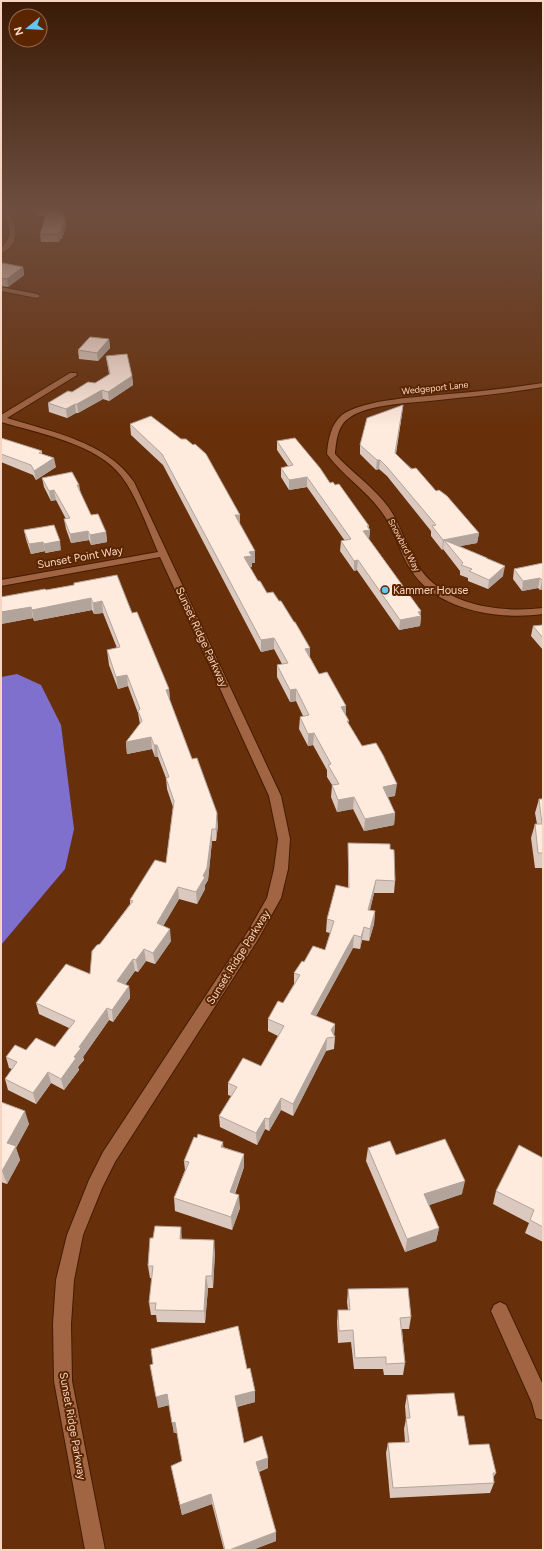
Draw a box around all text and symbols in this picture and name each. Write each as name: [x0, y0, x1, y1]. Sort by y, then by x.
north arrow: [8, 8, 48, 48]
text: N: [11, 25, 26, 37]
street label: Wedgeport Lane: [401, 379, 469, 396]
street label: Snowbird Way: [386, 517, 423, 573]
street label: Sunset Point Way: [36, 544, 124, 571]
place label: Kammer House: [393, 584, 468, 597]
street label: Sunset Ridge Parkway: [173, 585, 231, 689]
marker: Kammer House: [380, 585, 390, 595]
street label: Sunset Ridge Parkway: [204, 907, 273, 1007]
street label: Sunset Ridge Parkway: [57, 1371, 88, 1481]

